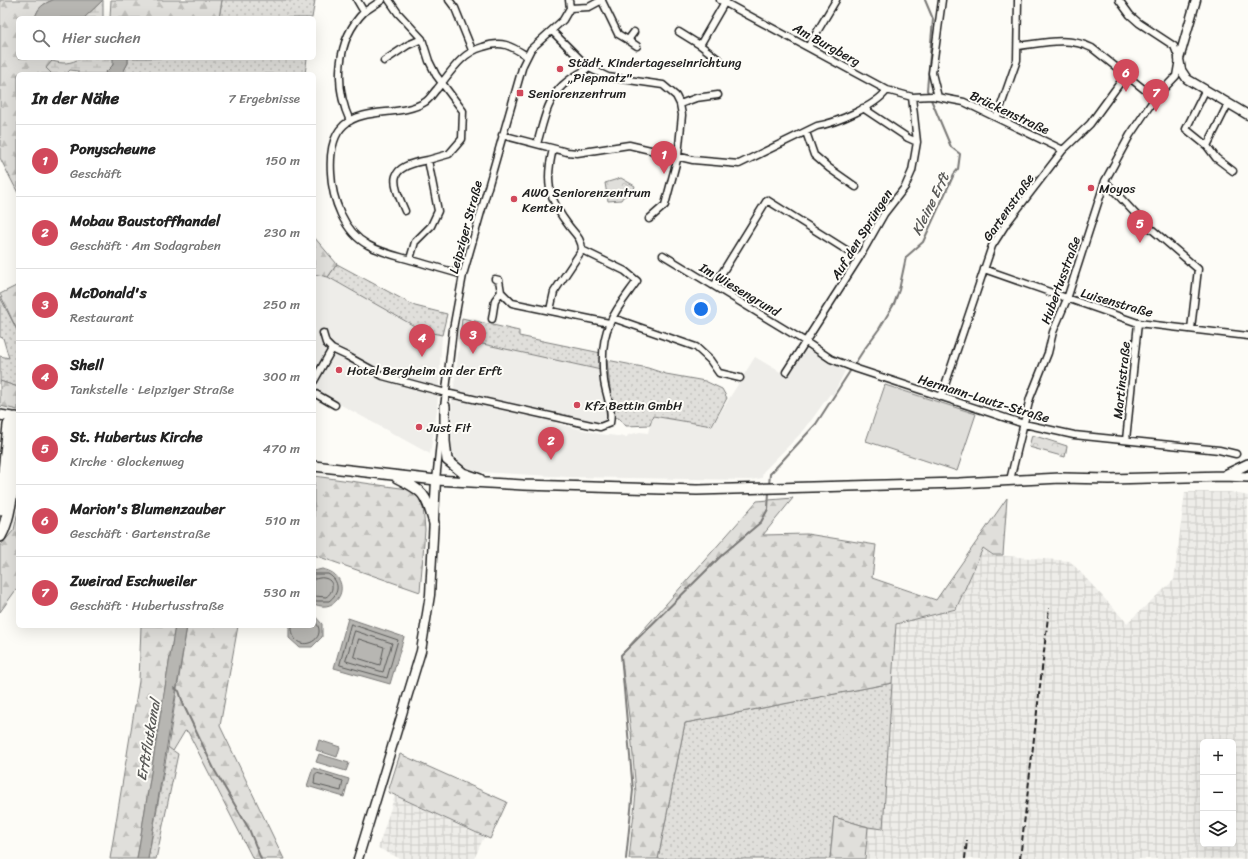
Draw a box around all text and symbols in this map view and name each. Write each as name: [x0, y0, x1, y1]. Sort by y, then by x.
search box: [16, 16, 316, 60]
street label: Am Burgberg: [788, 16, 865, 73]
text: Hier suchen: [62, 25, 141, 51]
icon: search: [30, 27, 52, 49]
place label: Städt. Kindertageseinrichtung „Piepmatz": [567, 51, 742, 89]
pin: 6: [1113, 59, 1139, 92]
marker: Städt. Kindertageseinrichtung „Piepmatz": [555, 64, 565, 74]
pin: 7: [1143, 79, 1169, 112]
place label: Seniorenzentrum: [528, 82, 626, 105]
text: In der Nähe: [32, 83, 119, 113]
street label: Brückenstraße: [966, 84, 1054, 141]
text: 7 Ergebnisse: [228, 87, 300, 110]
marker: Seniorenzentrum: [515, 88, 525, 98]
text: Ponyscheune: [70, 136, 156, 162]
pin: 1: [651, 141, 677, 174]
text: 1: [42, 149, 48, 172]
text: 150 m: [265, 149, 300, 172]
text: Geschäft: [70, 162, 122, 185]
water label: Kleine Erft: [905, 167, 957, 240]
street label: Gartenstraße: [976, 168, 1041, 246]
place label: Moyos: [1099, 177, 1136, 200]
street label: Leipziger Straße: [442, 178, 489, 276]
place label: AWO Seniorenzentrum Kenten: [521, 181, 651, 219]
marker: Moyos: [1086, 183, 1096, 193]
street label: Auf den Sprüngen: [824, 184, 899, 285]
marker: AWO Seniorenzentrum Kenten: [509, 194, 519, 204]
text: Mobau Baustoffhandel: [70, 208, 220, 234]
pin: 5: [1127, 210, 1153, 243]
text: 2: [41, 221, 49, 244]
text: 230 m: [264, 221, 300, 244]
street label: Hubertusstraße: [1034, 233, 1087, 327]
text: Geschäft · Am Sodagraben: [70, 234, 221, 257]
street label: Im Wiesengrund: [694, 256, 786, 323]
text: McDonald's: [70, 280, 147, 306]
street label: Luisenstraße: [1078, 281, 1156, 324]
text: 3: [41, 293, 49, 316]
text: 250 m: [263, 293, 300, 316]
your location: [691, 299, 711, 319]
text: Restaurant: [70, 306, 134, 329]
pin: 3: [460, 321, 486, 354]
pin: 4: [409, 324, 435, 357]
street label: Martinstraße: [1106, 340, 1137, 420]
text: Shell: [70, 352, 104, 378]
place label: Hotel Bergheim an der Erft: [347, 359, 502, 382]
text: 4: [41, 365, 49, 388]
text: 300 m: [263, 365, 300, 388]
marker: Hotel Bergheim an der Erft: [334, 365, 344, 375]
street label: Hermann-Lautz-Straße: [915, 368, 1053, 430]
text: Tankstelle · Leipziger Straße: [70, 378, 234, 401]
place label: Kfz Bettin GmbH: [585, 394, 683, 417]
marker: Kfz Bettin GmbH: [572, 400, 582, 410]
place label: Just Fit: [426, 416, 472, 439]
marker: Just Fit: [414, 422, 424, 432]
text: St. Hubertus Kirche: [70, 424, 203, 450]
pin: 2: [538, 427, 564, 460]
text: 5: [41, 437, 49, 460]
text: 470 m: [263, 437, 300, 460]
text: Kirche · Glockenweg: [70, 450, 184, 473]
text: Marion's Blumenzauber: [70, 496, 225, 522]
text: 6: [41, 509, 49, 532]
text: 510 m: [265, 509, 300, 532]
text: Geschäft · Gartenstraße: [70, 522, 210, 545]
text: Zweirad Eschweiler: [70, 568, 196, 594]
text: 7: [41, 581, 49, 604]
text: 530 m: [263, 581, 300, 604]
text: Geschäft · Hubertusstraße: [70, 594, 224, 617]
water label: Erftflutkanal: [129, 695, 168, 783]
map controls: [1200, 739, 1236, 847]
button: +: [1200, 739, 1236, 775]
button: −: [1200, 775, 1236, 811]
button: layers: [1200, 811, 1236, 847]

